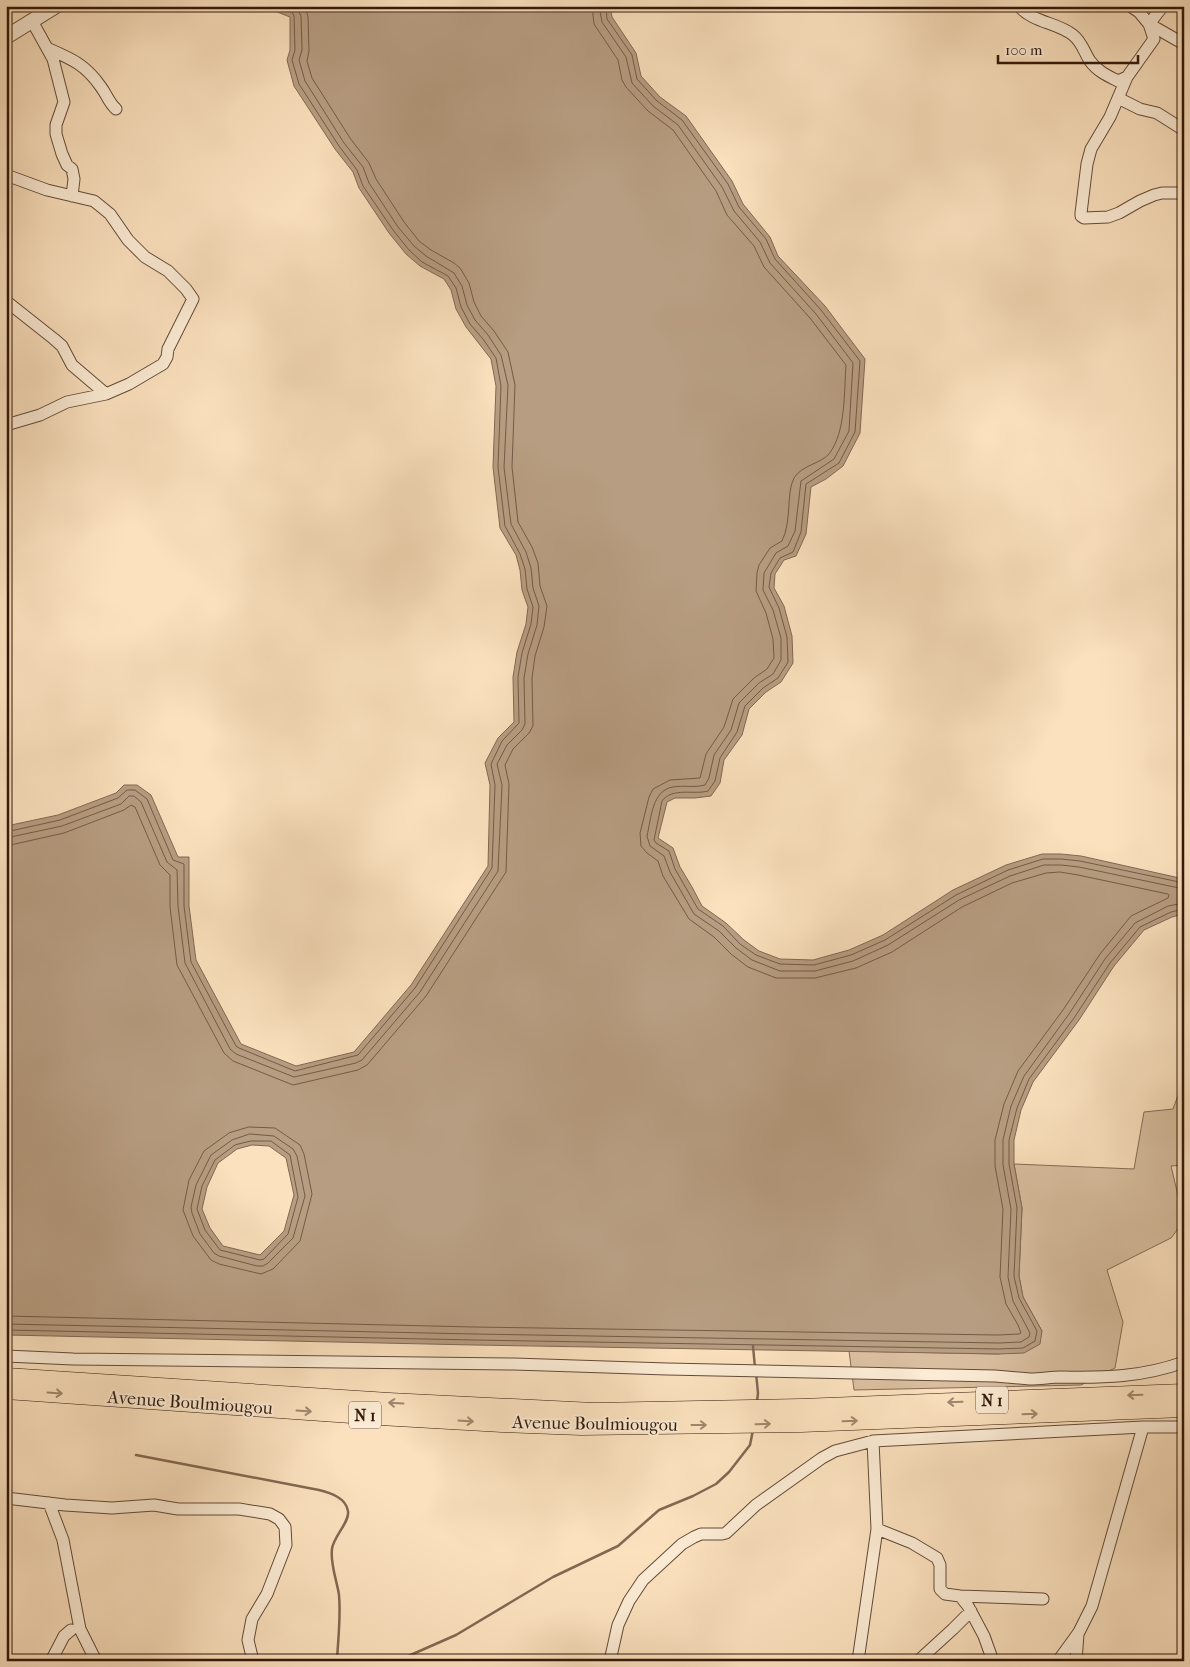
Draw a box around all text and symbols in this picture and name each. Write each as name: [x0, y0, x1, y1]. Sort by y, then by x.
scale bar: [998, 32, 1138, 64]
text: 100 m: [1005, 41, 1043, 59]
road number: N 1: [976, 1386, 1008, 1414]
street label: Avenue Boulmiougou: [106, 1387, 273, 1419]
one-way arrow: [47, 1389, 63, 1398]
one-way arrow: [1127, 1390, 1144, 1400]
one-way arrow: [947, 1397, 963, 1406]
one-way arrow: [388, 1398, 404, 1407]
road number: N 1: [349, 1402, 381, 1428]
one-way arrow: [296, 1406, 312, 1415]
one-way arrow: [1021, 1409, 1037, 1419]
street label: Avenue Boulmiougou: [511, 1412, 678, 1436]
one-way arrow: [458, 1416, 474, 1426]
one-way arrow: [842, 1416, 858, 1426]
one-way arrow: [754, 1419, 771, 1429]
one-way arrow: [690, 1420, 707, 1430]

